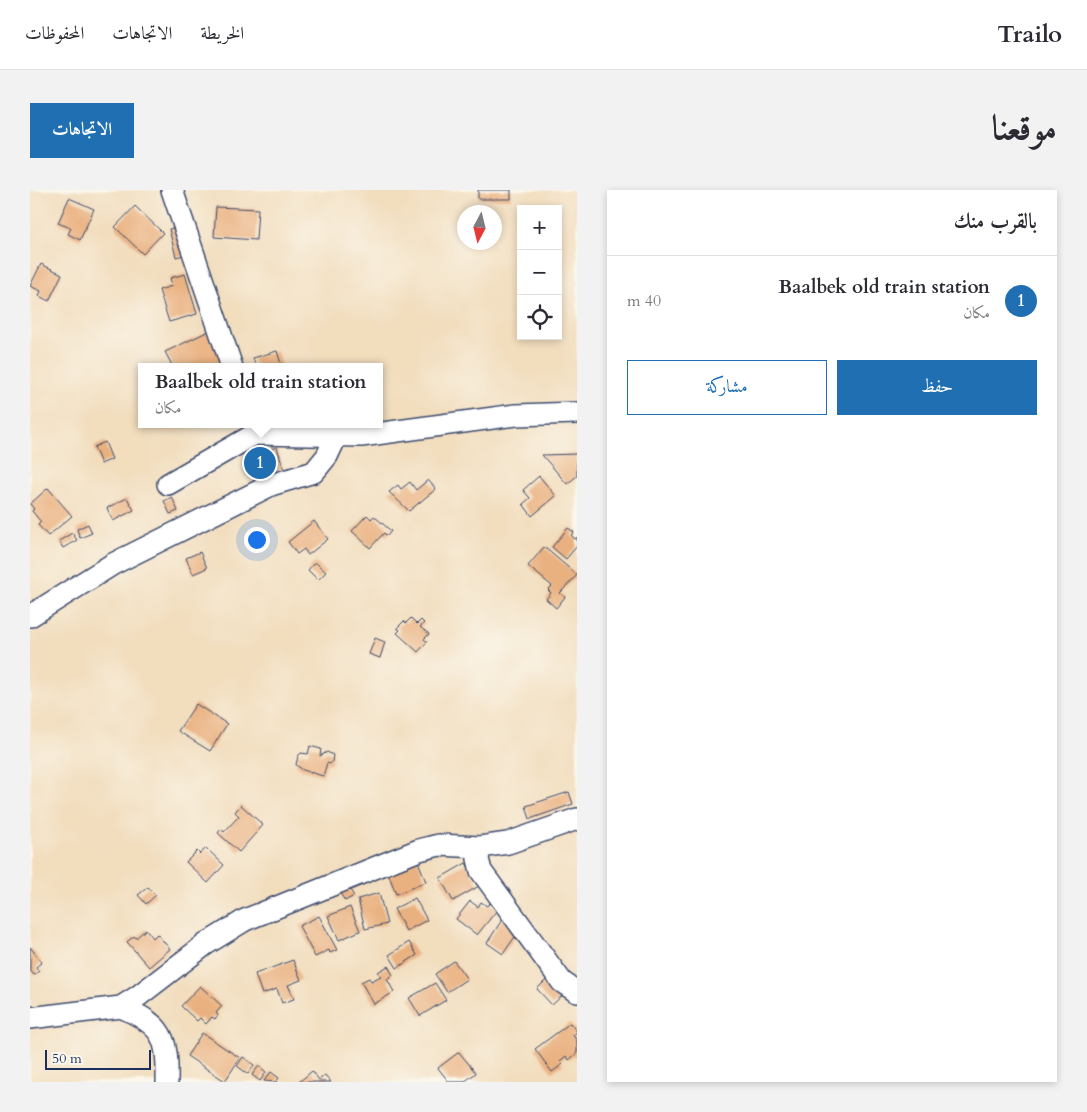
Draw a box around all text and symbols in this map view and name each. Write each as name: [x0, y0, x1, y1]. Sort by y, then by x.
text: Trailo: [997, 18, 1062, 51]
text: المحفوظات: [25, 21, 84, 46]
text: الاتجاهات: [112, 21, 172, 46]
text: الخريطة: [200, 21, 244, 46]
button: الاتجاهات: [30, 103, 134, 158]
text: موقعنا: [992, 104, 1057, 152]
north arrow: [457, 205, 502, 250]
map controls: [517, 205, 562, 340]
button: +: [517, 205, 562, 250]
text: بالقرب منك: [954, 207, 1037, 236]
button: −: [517, 250, 562, 295]
text: Baalbek old train station: [778, 274, 990, 300]
text: 40 m: [627, 290, 661, 312]
text: 1: [1017, 290, 1025, 312]
button: locate: [517, 295, 562, 340]
text: مكان: [963, 302, 990, 324]
button: مشاركة: [627, 360, 827, 415]
button: حفظ: [837, 360, 1037, 415]
popup: [138, 363, 383, 428]
text: Baalbek old train station: [155, 369, 366, 395]
text: مكان: [155, 397, 181, 419]
pin: 1: [244, 444, 276, 482]
your location: [244, 527, 270, 553]
scale bar: [45, 1047, 151, 1070]
text: 50 m: [52, 1049, 82, 1068]

